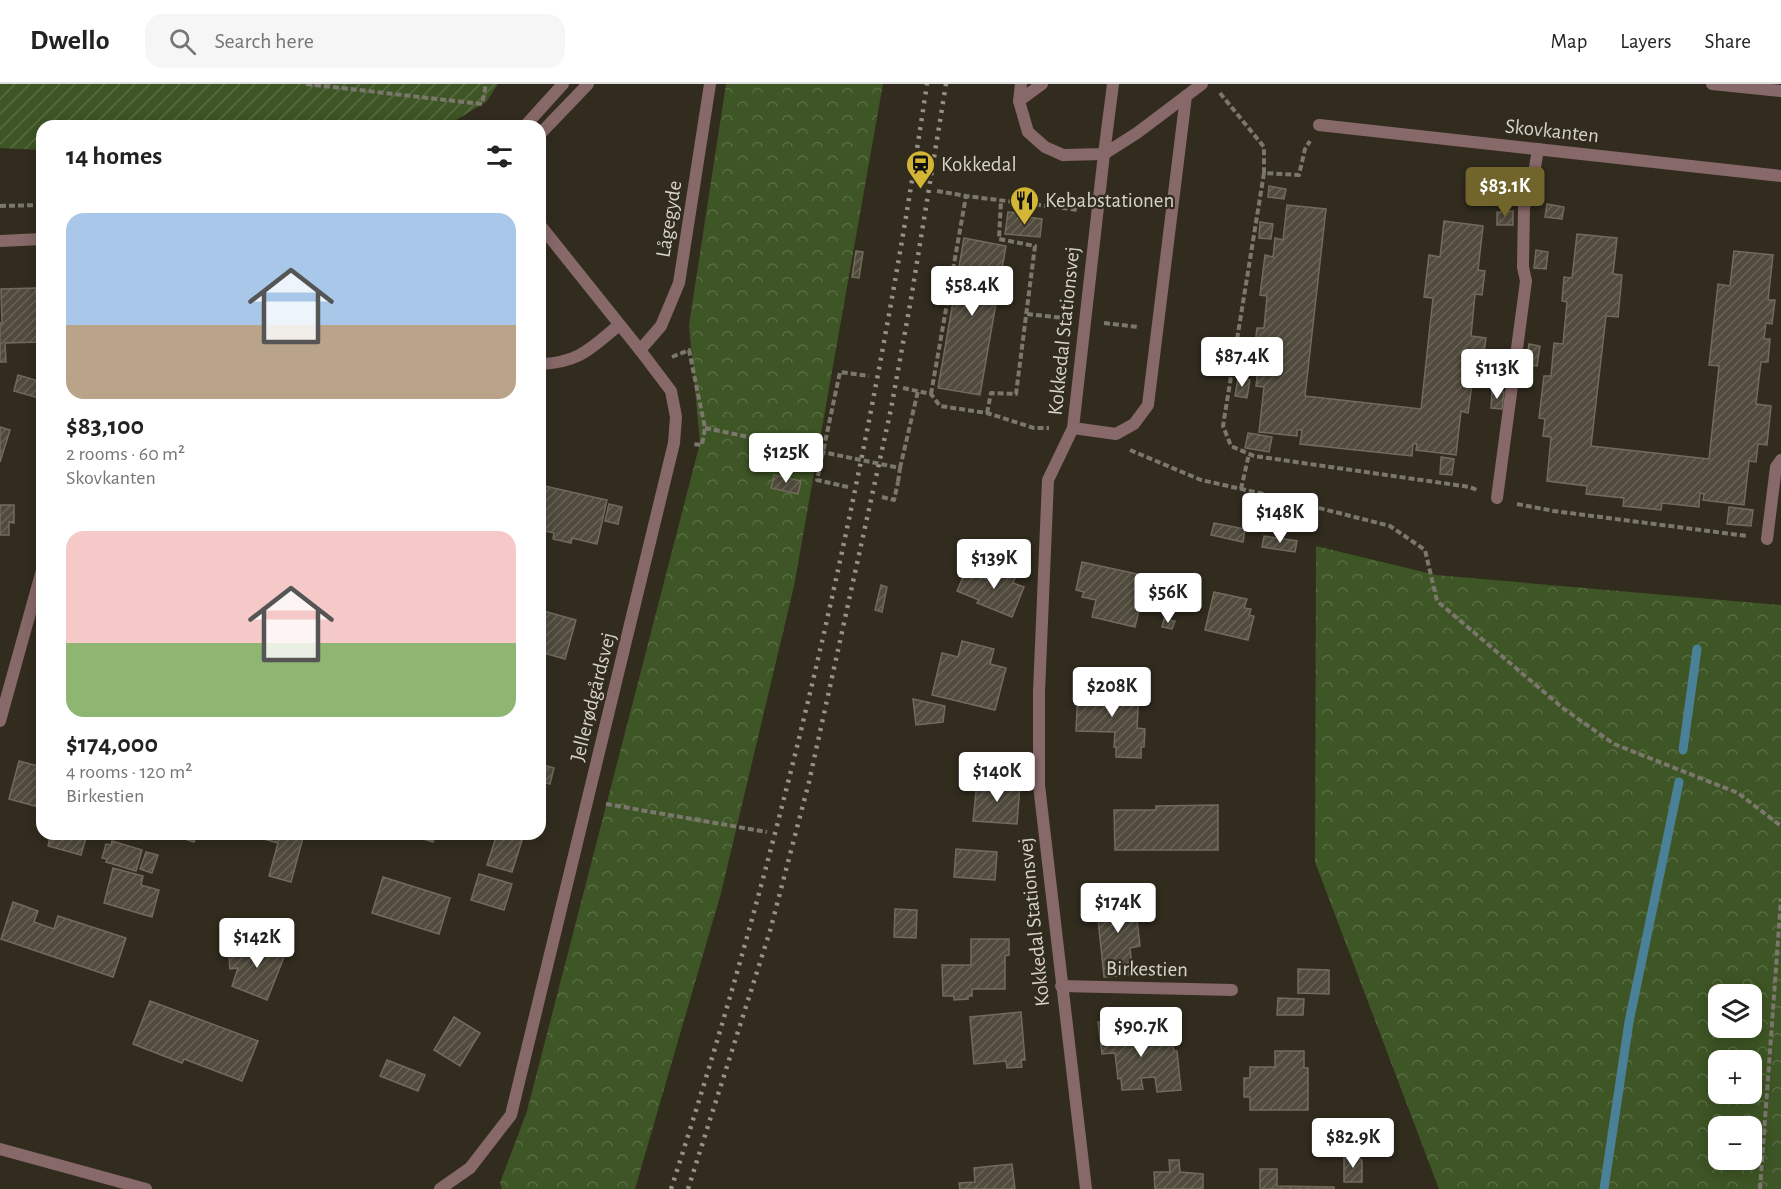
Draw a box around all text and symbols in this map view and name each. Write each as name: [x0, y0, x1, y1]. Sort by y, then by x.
search box: [145, 14, 565, 68]
icon: search: [166, 25, 199, 58]
text: Dwello: [30, 27, 109, 55]
text: Search here: [214, 30, 314, 52]
text: Map: [1551, 31, 1587, 52]
text: Layers: [1620, 31, 1671, 52]
text: Share: [1704, 31, 1751, 52]
street label: Skovkanten: [1504, 116, 1600, 146]
icon: filters: [483, 140, 516, 173]
text: 14 homes: [66, 143, 162, 169]
station icon: Kokkedal: [904, 148, 936, 190]
place label: Kokkedal: [941, 154, 1017, 175]
pin: $83.1K: [1456, 167, 1554, 218]
text: $83.1K: [1480, 176, 1530, 196]
street label: Lågegyde: [653, 179, 685, 259]
restaurant icon: Kebabstationen: [1008, 184, 1040, 226]
place label: Kebabstationen: [1045, 190, 1174, 211]
street label: Kokkedal Stationsvej: [1045, 246, 1083, 416]
icon: home: [237, 252, 345, 360]
pin: $58.4K: [923, 266, 1021, 317]
text: $58.4K: [945, 275, 999, 295]
pin: $87.4K: [1193, 337, 1291, 388]
text: $87.4K: [1215, 346, 1269, 366]
pin: $113K: [1455, 349, 1539, 400]
text: $113K: [1475, 358, 1519, 378]
text: $83,100: [66, 413, 144, 439]
pin: $125K: [744, 433, 828, 484]
text: $125K: [763, 442, 809, 462]
text: 2 rooms · 60 m²: [66, 444, 185, 464]
text: Skovkanten: [66, 468, 156, 488]
pin: $148K: [1238, 493, 1322, 544]
text: $148K: [1256, 502, 1304, 522]
pin: $139K: [952, 539, 1036, 590]
text: $139K: [971, 548, 1017, 568]
icon: home: [237, 570, 345, 678]
pin: $56K: [1132, 573, 1204, 624]
text: $56K: [1149, 582, 1187, 602]
street label: Jellerødgårdsvej: [567, 630, 619, 764]
pin: $208K: [1070, 667, 1154, 718]
text: $208K: [1087, 676, 1137, 696]
text: $174,000: [66, 731, 158, 757]
pin: $140K: [955, 752, 1039, 803]
text: $140K: [973, 761, 1021, 781]
text: 4 rooms · 120 m²: [66, 762, 192, 782]
text: Birkestien: [66, 786, 144, 806]
street label: Kokkedal Stationsvej: [1015, 837, 1053, 1007]
pin: $174K: [1076, 883, 1160, 934]
text: $174K: [1095, 892, 1141, 912]
pin: $142K: [215, 918, 299, 969]
text: $142K: [233, 927, 281, 947]
street label: Birkestien: [1106, 958, 1188, 980]
map controls: [1708, 984, 1762, 1170]
button: layers: [1708, 984, 1762, 1038]
pin: $90.7K: [1092, 1007, 1190, 1058]
text: $90.7K: [1114, 1016, 1168, 1036]
button: +: [1708, 1050, 1762, 1104]
button: −: [1708, 1116, 1762, 1170]
pin: $82.9K: [1304, 1118, 1402, 1169]
text: $82.9K: [1326, 1127, 1380, 1147]

